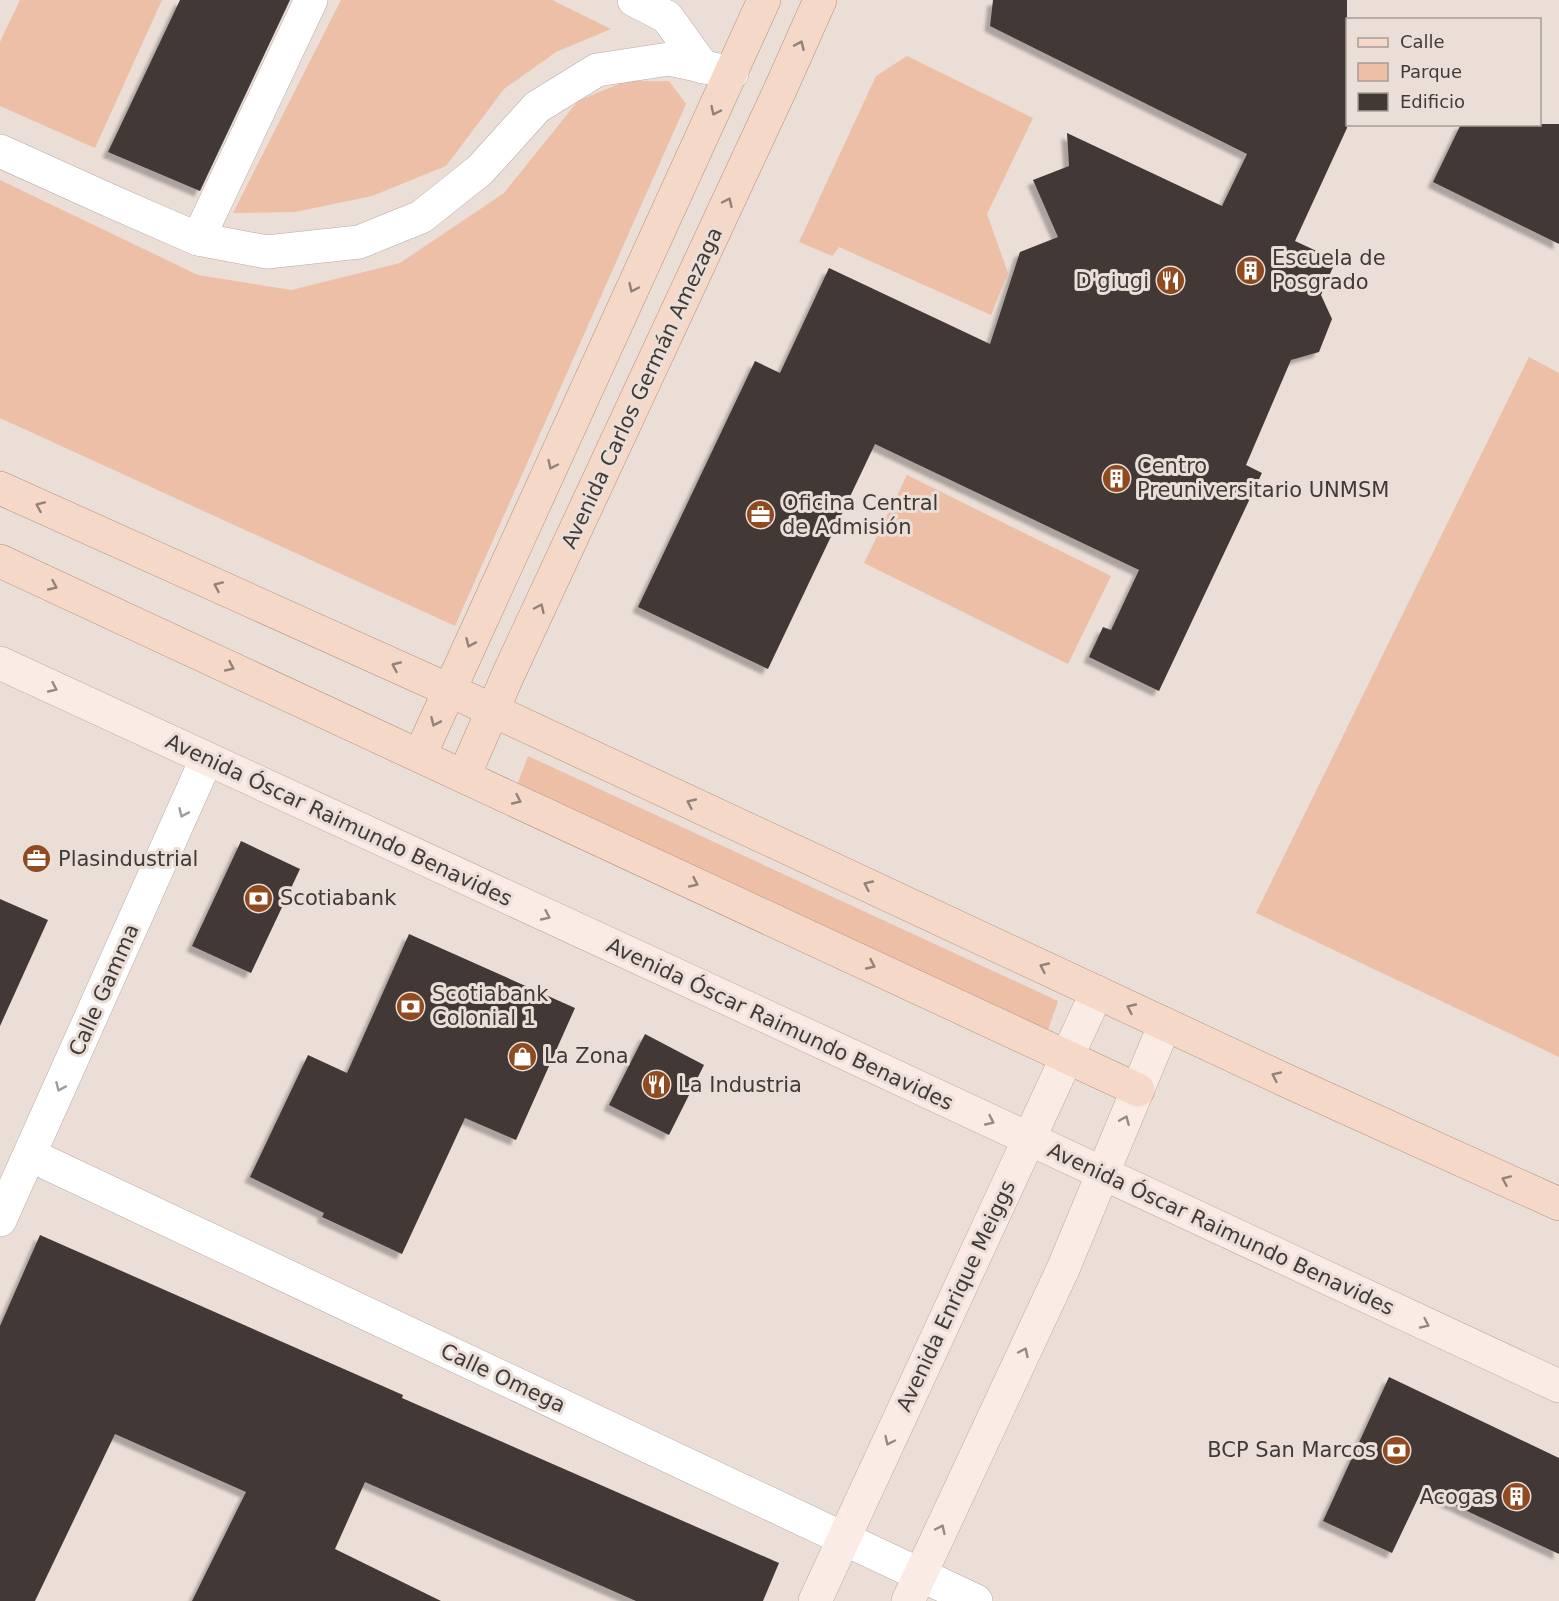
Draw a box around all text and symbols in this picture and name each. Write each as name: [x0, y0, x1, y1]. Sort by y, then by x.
legend: [1346, 18, 1541, 126]
text: Calle: [1400, 31, 1445, 52]
one-way arrow: [793, 40, 805, 51]
text: Parque: [1400, 61, 1462, 82]
text: Edificio: [1400, 91, 1465, 112]
one-way arrow: [710, 104, 722, 115]
one-way arrow: [721, 197, 733, 208]
street label: Avenida Carlos Germán Amezaga: [557, 224, 727, 552]
place label: Escuela de Posgrado: [1272, 246, 1386, 294]
building icon: Escuela de Posgrado: [1235, 254, 1267, 286]
restaurant icon: D'giugi: [1154, 265, 1186, 297]
place label: D'giugi: [1075, 269, 1149, 293]
one-way arrow: [629, 282, 641, 293]
place label: Centro Preuniversitario UNMSM: [1137, 454, 1389, 502]
one-way arrow: [547, 459, 559, 470]
building icon: Centro Preuniversitario UNMSM: [1100, 462, 1132, 494]
place label: Oficina Central de Admisión: [782, 491, 938, 539]
office icon: Oficina Central de Admisión: [745, 499, 777, 531]
one-way arrow: [35, 501, 46, 513]
one-way arrow: [47, 578, 58, 590]
one-way arrow: [213, 581, 224, 593]
one-way arrow: [533, 603, 545, 614]
one-way arrow: [466, 636, 478, 647]
one-way arrow: [224, 660, 235, 672]
one-way arrow: [391, 661, 402, 673]
one-way arrow: [47, 681, 58, 693]
one-way arrow: [430, 716, 442, 727]
street label: Avenida Óscar Raimundo Benavides: [162, 728, 516, 911]
one-way arrow: [511, 793, 522, 805]
one-way arrow: [686, 798, 697, 810]
one-way arrow: [178, 807, 190, 818]
office icon: Plasindustrial: [21, 843, 53, 875]
place label: Plasindustrial: [58, 847, 198, 871]
one-way arrow: [688, 875, 699, 887]
one-way arrow: [863, 880, 874, 892]
bank icon: Scotiabank: [243, 882, 275, 914]
place label: Scotiabank: [280, 886, 397, 910]
one-way arrow: [539, 908, 550, 920]
street label: Calle Gamma: [64, 920, 144, 1060]
street label: Avenida Óscar Raimundo Benavides: [603, 932, 957, 1115]
one-way arrow: [865, 957, 876, 969]
one-way arrow: [1040, 963, 1051, 975]
place label: Scotiabank Colonial 1: [432, 982, 549, 1030]
bank icon: Scotiabank Colonial 1: [395, 990, 427, 1022]
one-way arrow: [1127, 1003, 1138, 1015]
shop icon: La Zona: [507, 1040, 539, 1072]
place label: La Zona: [544, 1044, 629, 1068]
restaurant icon: La Industria: [641, 1069, 673, 1101]
one-way arrow: [1272, 1071, 1283, 1083]
place label: La Industria: [678, 1073, 802, 1097]
one-way arrow: [56, 1081, 68, 1092]
one-way arrow: [983, 1114, 994, 1126]
one-way arrow: [1118, 1115, 1130, 1126]
street label: Avenida Óscar Raimundo Benavides: [1044, 1137, 1398, 1320]
one-way arrow: [1501, 1175, 1512, 1187]
street label: Avenida Enrique Meiggs: [892, 1177, 1020, 1415]
one-way arrow: [1418, 1316, 1429, 1328]
street label: Calle Omega: [437, 1339, 569, 1417]
one-way arrow: [1016, 1348, 1028, 1359]
one-way arrow: [885, 1434, 897, 1445]
bank icon: BCP San Marcos: [1381, 1434, 1413, 1466]
place label: BCP San Marcos: [1207, 1438, 1376, 1462]
building icon: Acogas: [1500, 1481, 1532, 1513]
place label: Acogas: [1419, 1485, 1495, 1509]
one-way arrow: [933, 1524, 945, 1535]

